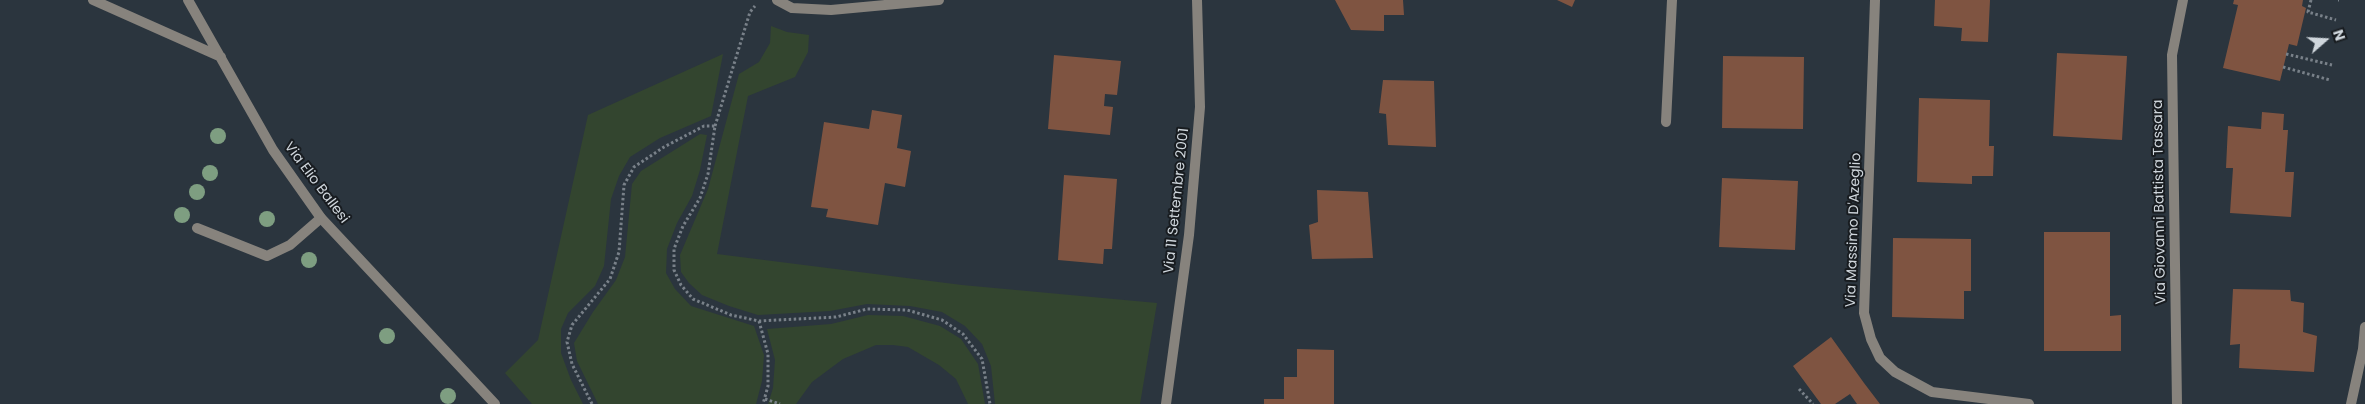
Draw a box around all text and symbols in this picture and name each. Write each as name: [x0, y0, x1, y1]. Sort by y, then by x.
north arrow: [2300, 15, 2350, 65]
text: N: [2328, 27, 2350, 43]
street label: Via Giovanni Battista Tassara: [2150, 99, 2170, 305]
street label: Via 11 Settembre 2001: [1161, 127, 1193, 275]
street label: Via Elio Ballesi: [280, 139, 352, 227]
street label: Via Massimo D'Azeglio: [1843, 152, 1865, 308]

